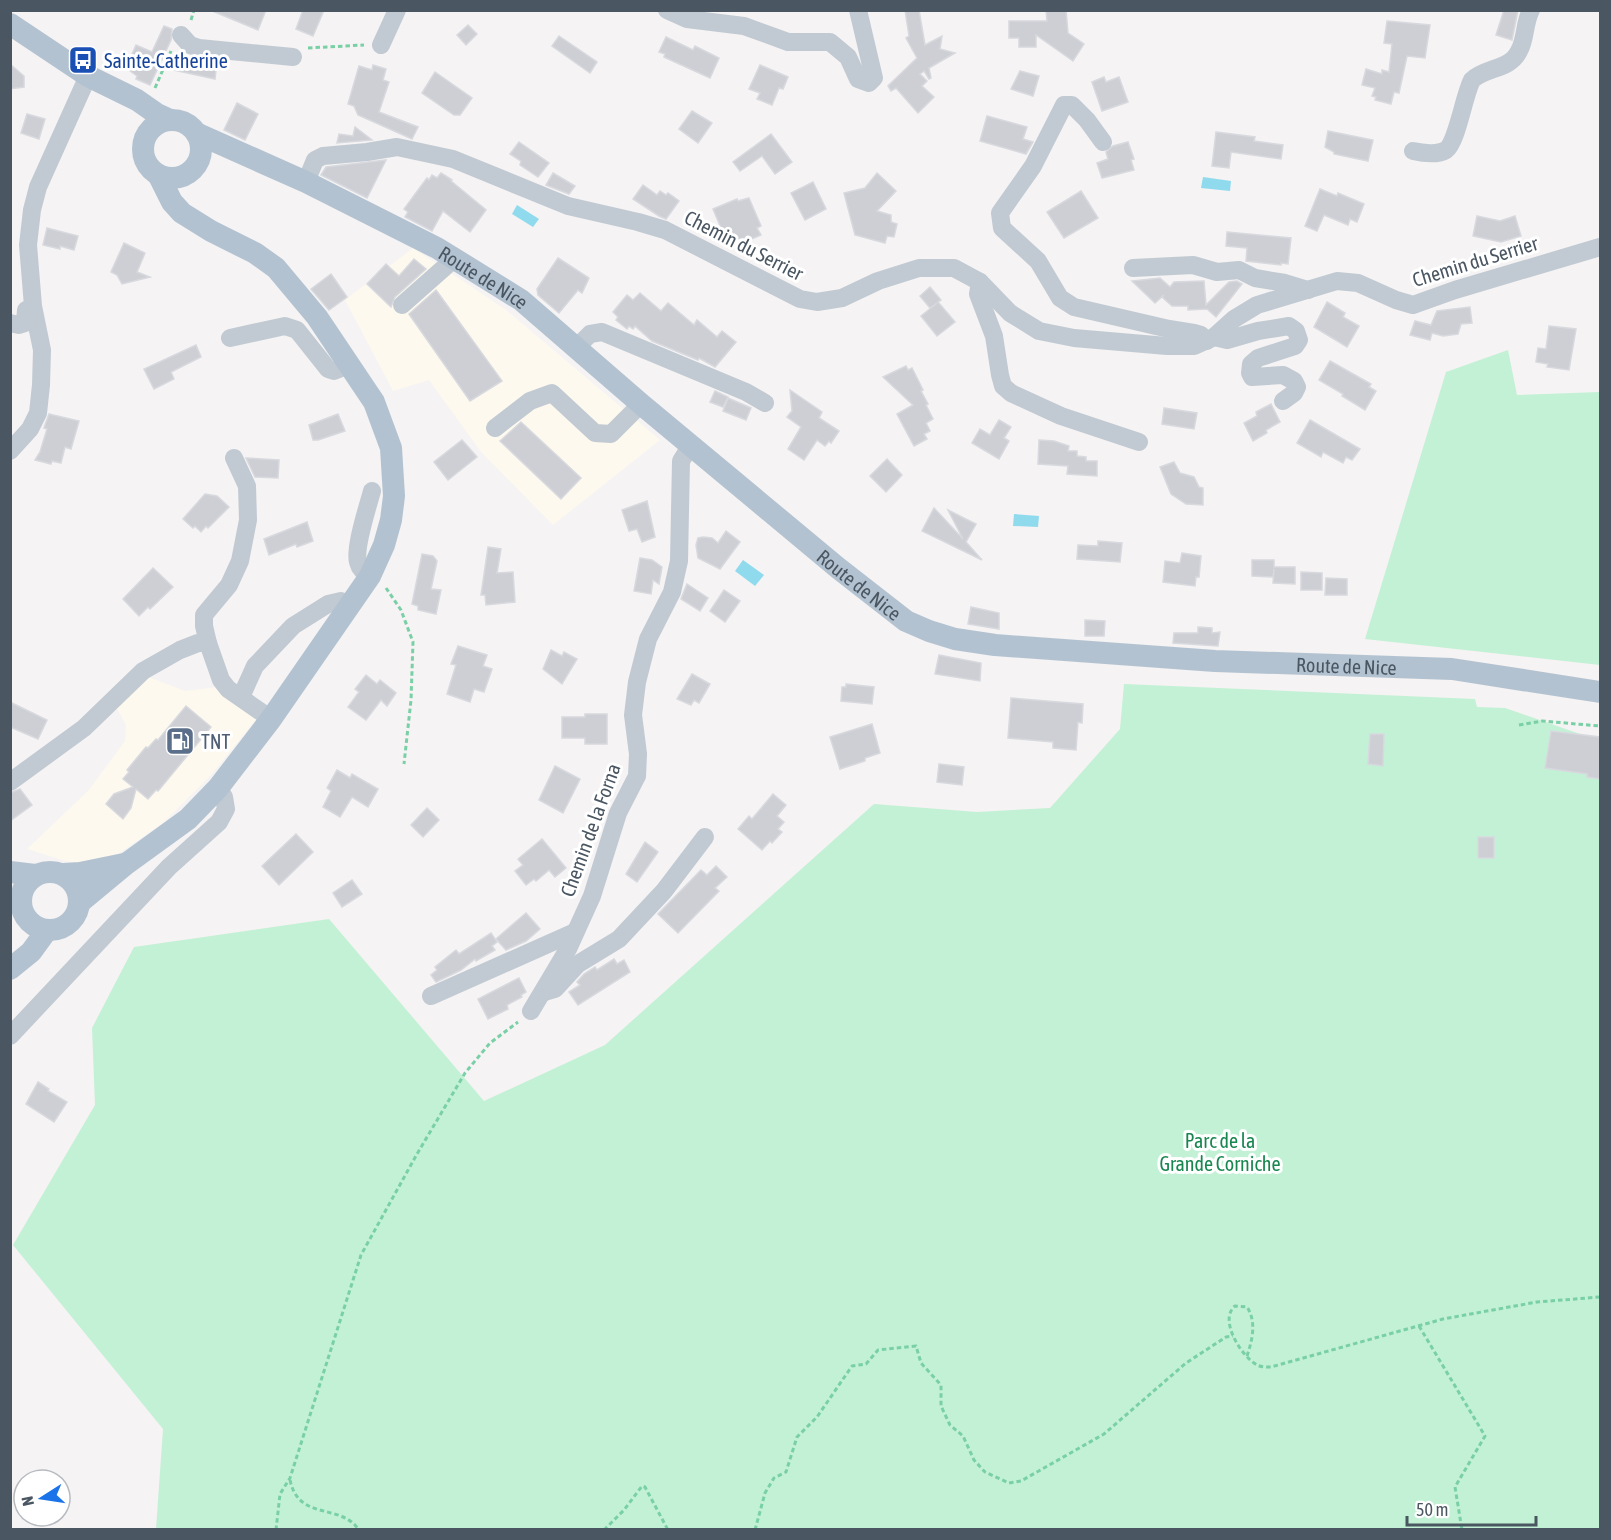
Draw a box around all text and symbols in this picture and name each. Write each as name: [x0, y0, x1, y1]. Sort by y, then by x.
bus stop icon: Sainte-Catherine: [67, 44, 99, 76]
place label: Sainte-Catherine: [104, 49, 228, 72]
street label: Chemin du Serrier: [681, 205, 808, 285]
street label: Chemin du Serrier: [1409, 231, 1542, 291]
street label: Route de Nice: [435, 241, 533, 313]
street label: Route de Nice: [813, 544, 906, 625]
street label: Route de Nice: [1296, 652, 1397, 679]
fuel station icon: TNT: [164, 725, 196, 757]
place label: TNT: [201, 730, 231, 753]
street label: Chemin de la Forna: [555, 760, 625, 900]
park label: Parc de la Grande Corniche: [1159, 1129, 1281, 1175]
north arrow: [12, 1468, 72, 1528]
scale bar: [1407, 1489, 1536, 1527]
text: N: [18, 1495, 37, 1508]
text: 50 m: [1416, 1499, 1448, 1520]

